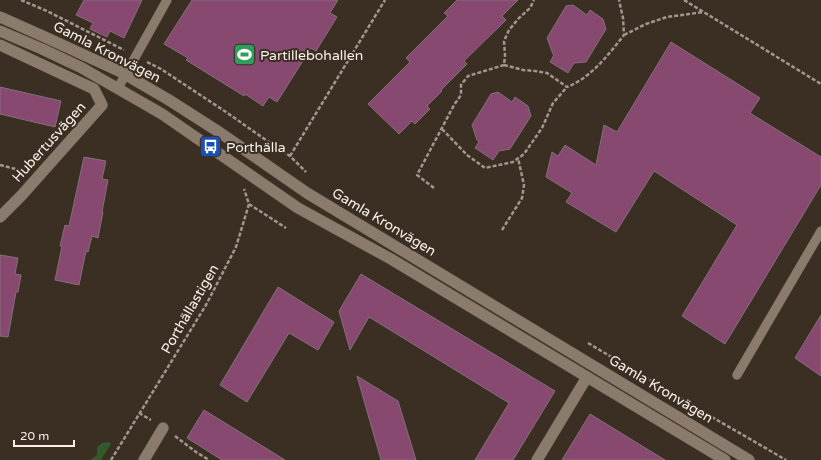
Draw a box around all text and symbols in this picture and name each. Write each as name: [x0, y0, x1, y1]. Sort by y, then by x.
street label: Gamla Kronvägen: [50, 18, 164, 86]
sports icon: Partillebohallen: [231, 42, 257, 68]
place label: Partillebohallen: [260, 47, 363, 64]
street label: Hubertusvägen: [9, 98, 89, 186]
bus stop icon: Porthälla: [198, 134, 224, 160]
place label: Porthälla: [226, 139, 286, 156]
street label: Gamla Kronvägen: [329, 184, 439, 260]
street label: Porthällastigen: [158, 261, 222, 357]
street label: Gamla Kronvägen: [606, 351, 716, 427]
scale bar: [14, 422, 74, 448]
text: 20 m: [20, 429, 49, 443]

